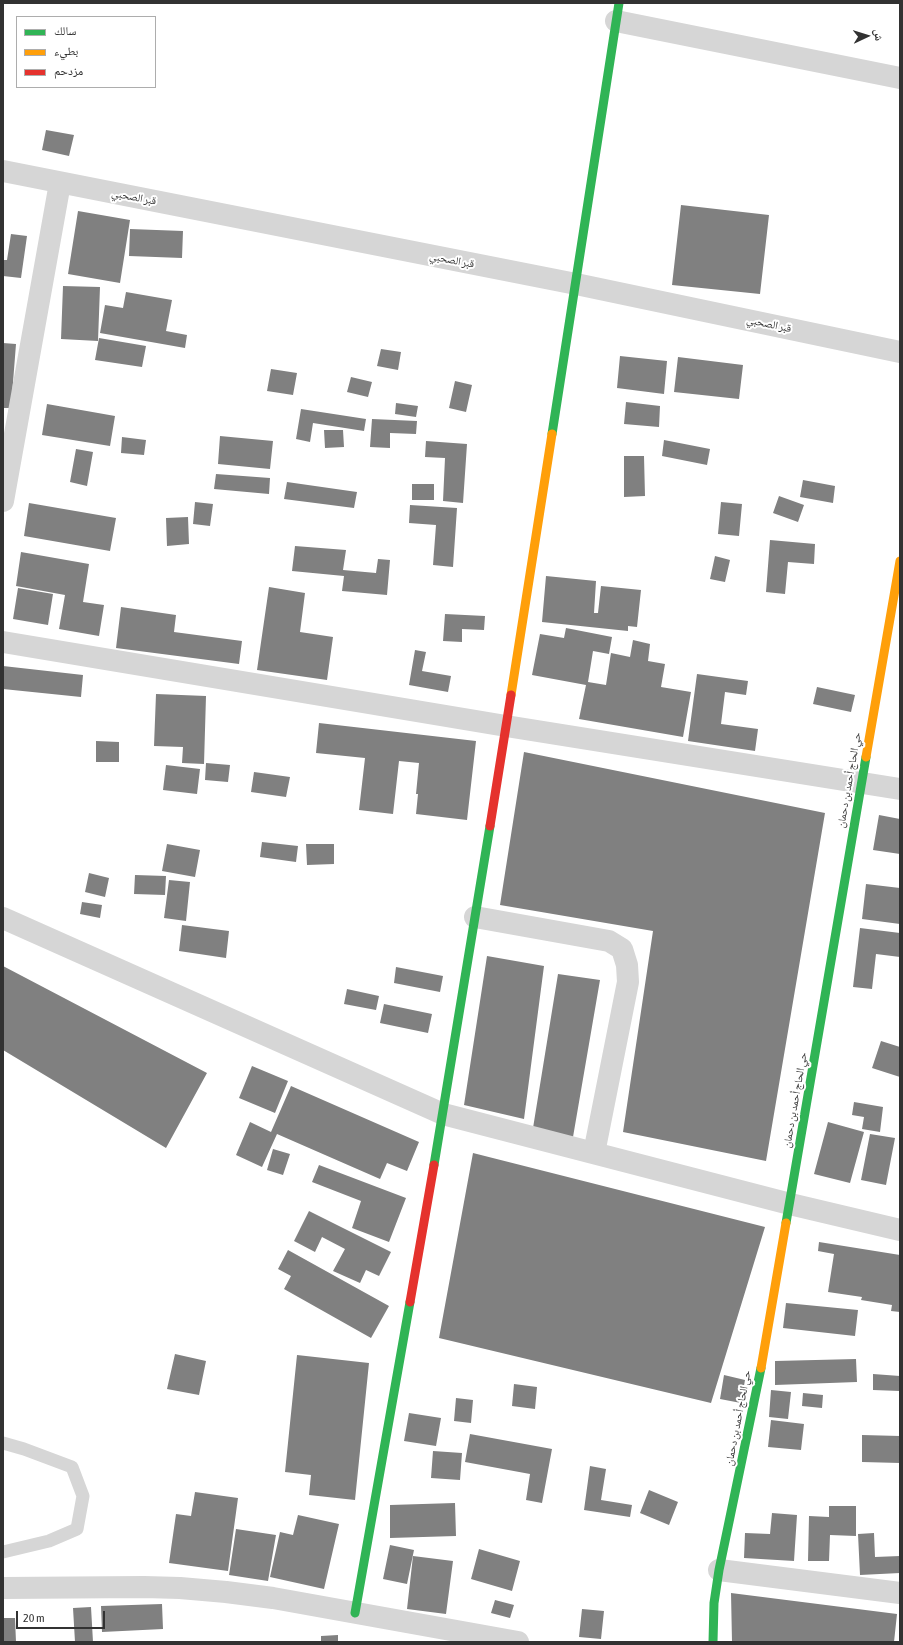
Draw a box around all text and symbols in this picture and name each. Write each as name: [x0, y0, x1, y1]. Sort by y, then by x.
legend: [16, 16, 156, 88]
north arrow: [847, 16, 887, 56]
text: سالك: [54, 24, 76, 38]
text: ش: [873, 29, 885, 41]
text: بطيء: [54, 44, 78, 58]
text: مزدحم: [54, 64, 83, 78]
street label: قبر الصحبي: [110, 186, 158, 208]
street label: قبر الصحبي: [428, 249, 476, 271]
street label: قبر الصحبي: [745, 313, 793, 335]
street label: حي الحاج أحمد بن دحمان: [834, 731, 864, 829]
street label: حي الحاج أحمد بن دحمان: [780, 1051, 810, 1149]
street label: حي الحاج أحمد بن دحمان: [722, 1369, 754, 1467]
scale bar: [18, 1603, 107, 1629]
text: 20 m: [23, 1611, 45, 1625]

